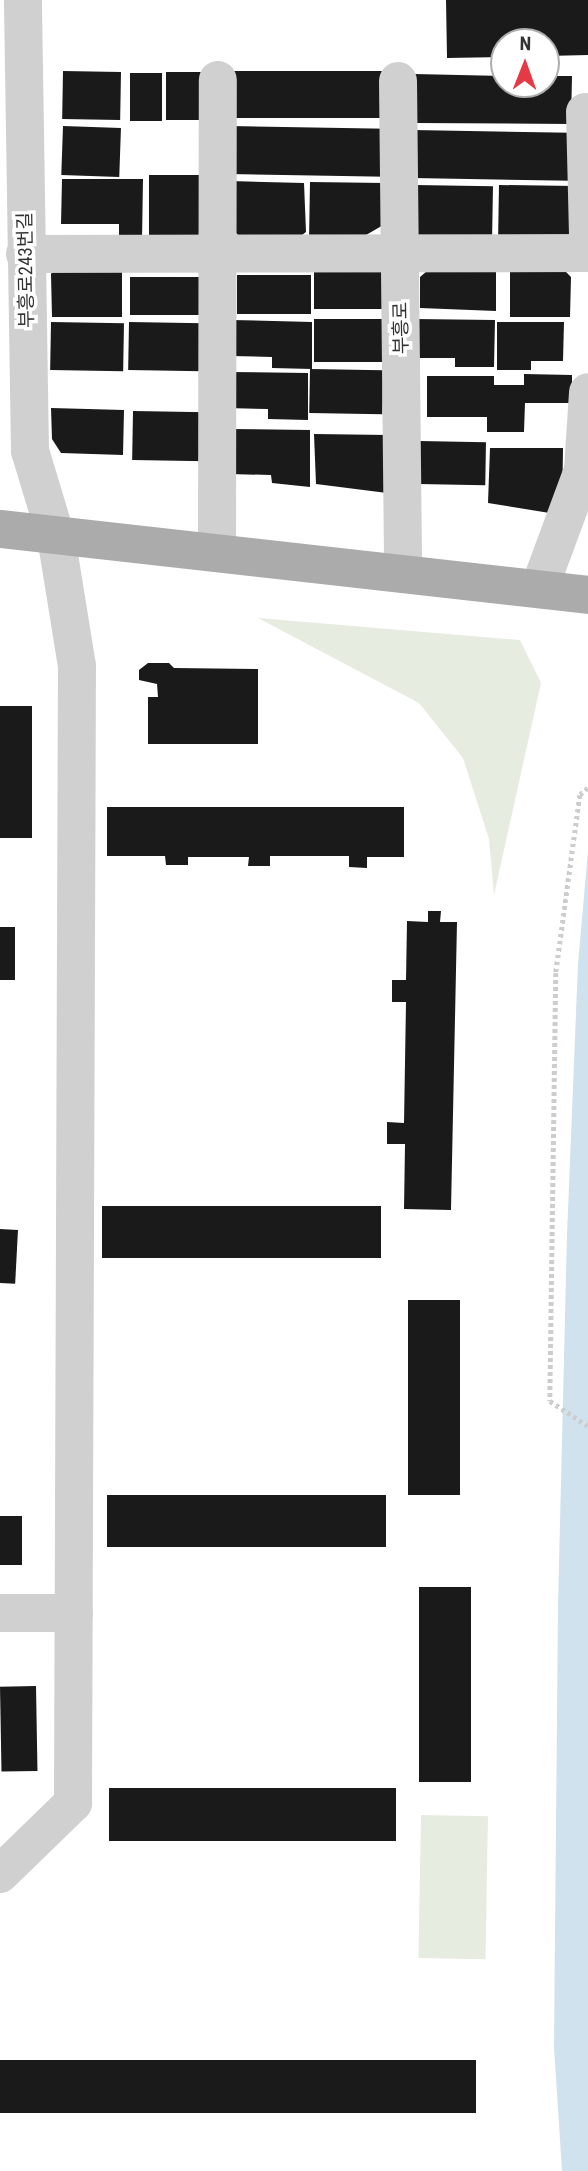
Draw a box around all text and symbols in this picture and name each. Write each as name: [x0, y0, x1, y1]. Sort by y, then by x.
north arrow: [490, 28, 560, 98]
text: N: [519, 32, 531, 55]
street label: 부흥로243번길: [14, 212, 38, 328]
street label: 부흥로: [389, 302, 413, 354]

